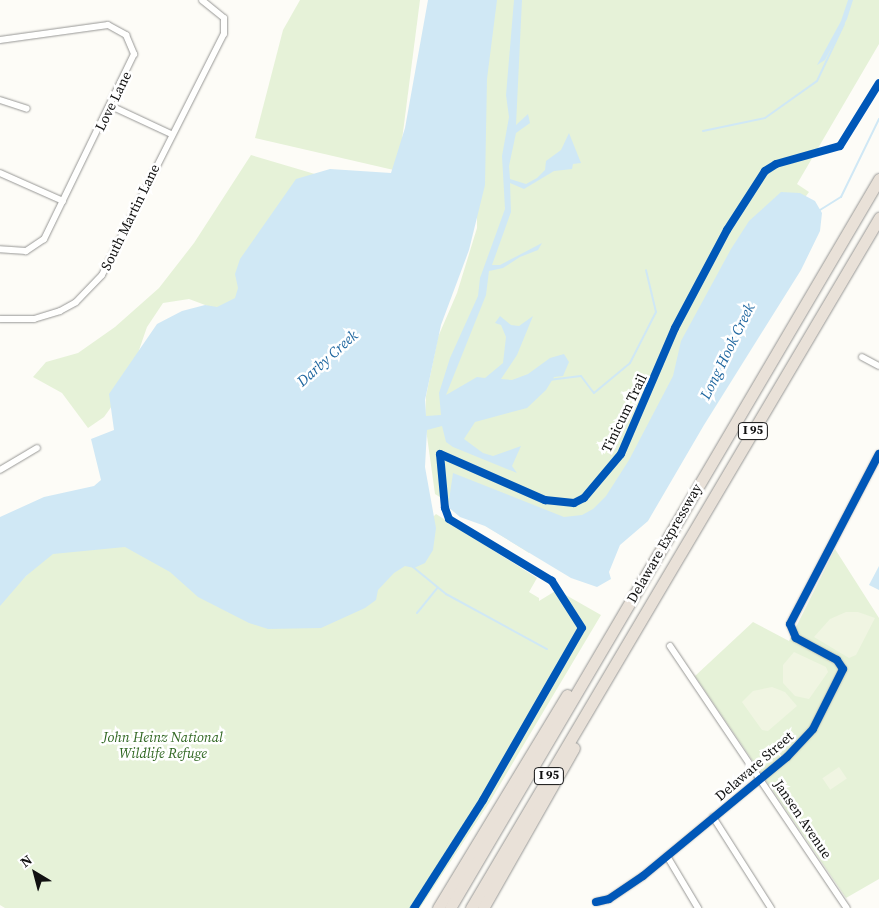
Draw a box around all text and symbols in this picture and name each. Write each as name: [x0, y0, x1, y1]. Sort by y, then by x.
street label: Love Lane: [91, 68, 135, 134]
street label: South Martin Lane: [97, 161, 163, 273]
water label: Long Hook Creek: [696, 300, 758, 402]
water label: Darby Creek: [293, 326, 361, 390]
street label: Tinicum Trail: [598, 371, 650, 455]
road number: I 95: [737, 422, 769, 441]
street label: Delaware Expressway: [623, 480, 705, 606]
street label: Delaware Street: [712, 728, 796, 804]
park label: John Heinz National Wildlife Refuge: [103, 729, 223, 762]
road number: I 95: [533, 766, 565, 786]
street label: Jansen Avenue: [770, 776, 836, 862]
north arrow: [10, 848, 60, 898]
text: N: [16, 850, 36, 872]

